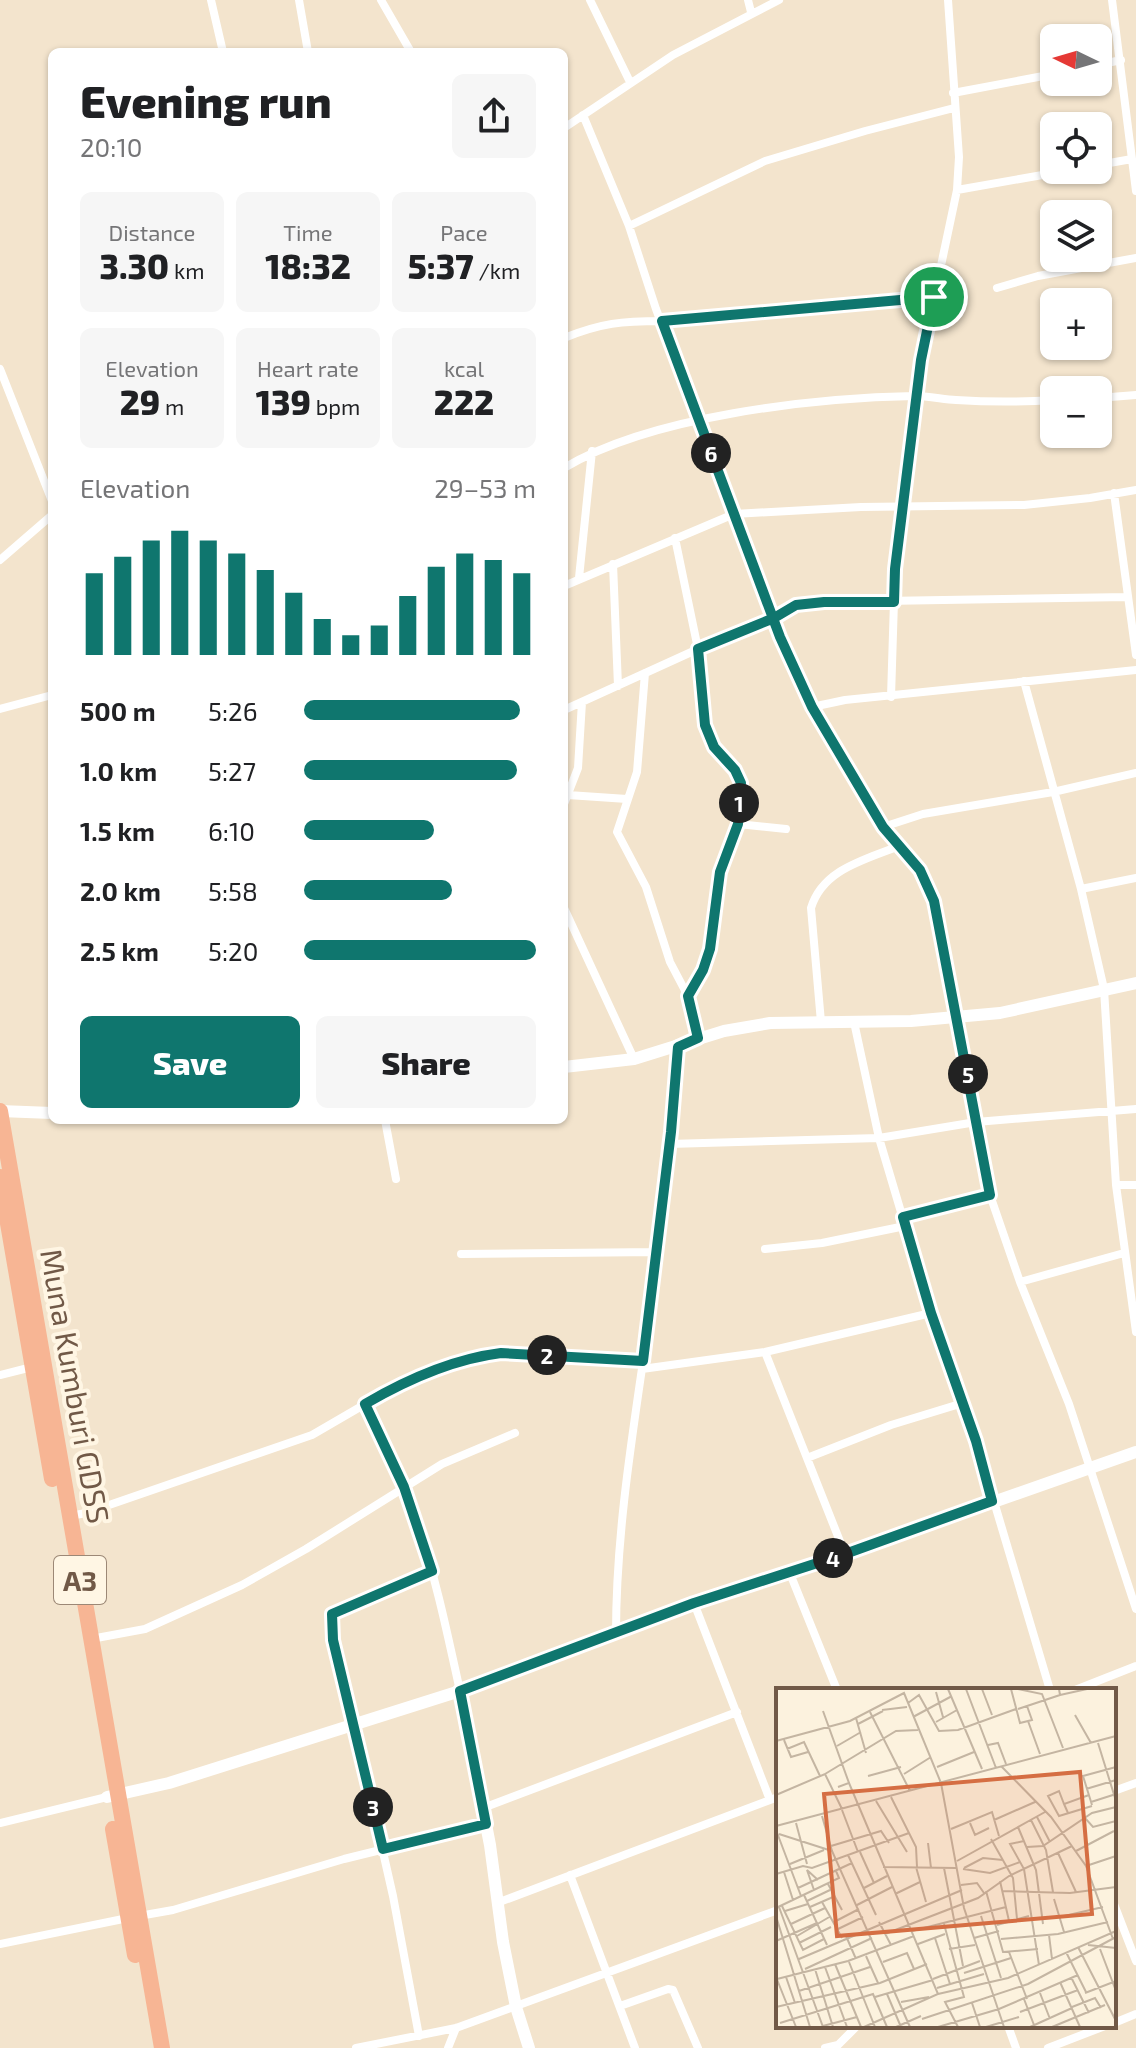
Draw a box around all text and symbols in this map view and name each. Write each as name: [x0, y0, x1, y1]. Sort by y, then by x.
north arrow: [1040, 24, 1112, 96]
map controls: [1040, 24, 1112, 448]
text: Evening run: [80, 74, 332, 127]
button: share: [452, 74, 536, 158]
button: locate: [1040, 112, 1112, 184]
text: 20:10: [80, 131, 142, 162]
button: layers: [1040, 200, 1112, 272]
text: Distance: [109, 219, 195, 245]
text: Time: [283, 219, 333, 245]
text: Pace: [440, 219, 488, 245]
text: 3.30: [100, 245, 169, 286]
text: 18:32: [265, 245, 351, 286]
text: 5:37: [408, 245, 474, 286]
text: km: [169, 257, 204, 283]
text: /km: [474, 257, 520, 283]
pin: [900, 263, 968, 331]
icon: arrive: [912, 275, 956, 319]
button: +: [1040, 288, 1112, 360]
text: Elevation: [105, 355, 199, 381]
text: Heart rate: [257, 355, 359, 381]
text: kcal: [444, 355, 484, 381]
button: −: [1040, 376, 1112, 448]
text: 29: [120, 381, 160, 422]
text: 139: [256, 381, 311, 422]
text: 222: [434, 381, 494, 422]
text: m: [160, 393, 184, 419]
text: bpm: [311, 393, 360, 419]
pin: 6: [691, 433, 731, 473]
text: 6: [705, 440, 717, 466]
text: Elevation: [80, 472, 190, 503]
text: 29–53 m: [434, 472, 536, 503]
text: 500 m: [80, 695, 156, 726]
text: 5:26: [208, 695, 258, 726]
text: 1.0 km: [80, 755, 157, 786]
text: 5:27: [208, 755, 256, 786]
pin: 1: [719, 783, 759, 823]
text: 1: [734, 790, 744, 816]
text: 1.5 km: [80, 815, 155, 846]
text: 6:10: [208, 815, 255, 846]
text: 2.0 km: [80, 875, 161, 906]
text: 5:58: [208, 875, 258, 906]
text: 2.5 km: [80, 935, 159, 966]
text: 5:20: [208, 935, 258, 966]
button: Save: [80, 1016, 300, 1108]
button: Share: [316, 1016, 536, 1108]
pin: 5: [948, 1054, 988, 1094]
text: 5: [962, 1061, 974, 1087]
street label: Muna Kumburi GDSS: [34, 1246, 118, 1526]
pin: 2: [527, 1335, 567, 1375]
text: 2: [541, 1342, 553, 1368]
pin: 4: [813, 1538, 853, 1578]
text: 4: [826, 1545, 840, 1571]
road number: A3: [54, 1556, 106, 1604]
inset map: [776, 1688, 1116, 2028]
pin: 3: [353, 1787, 393, 1827]
text: 3: [367, 1794, 379, 1820]

